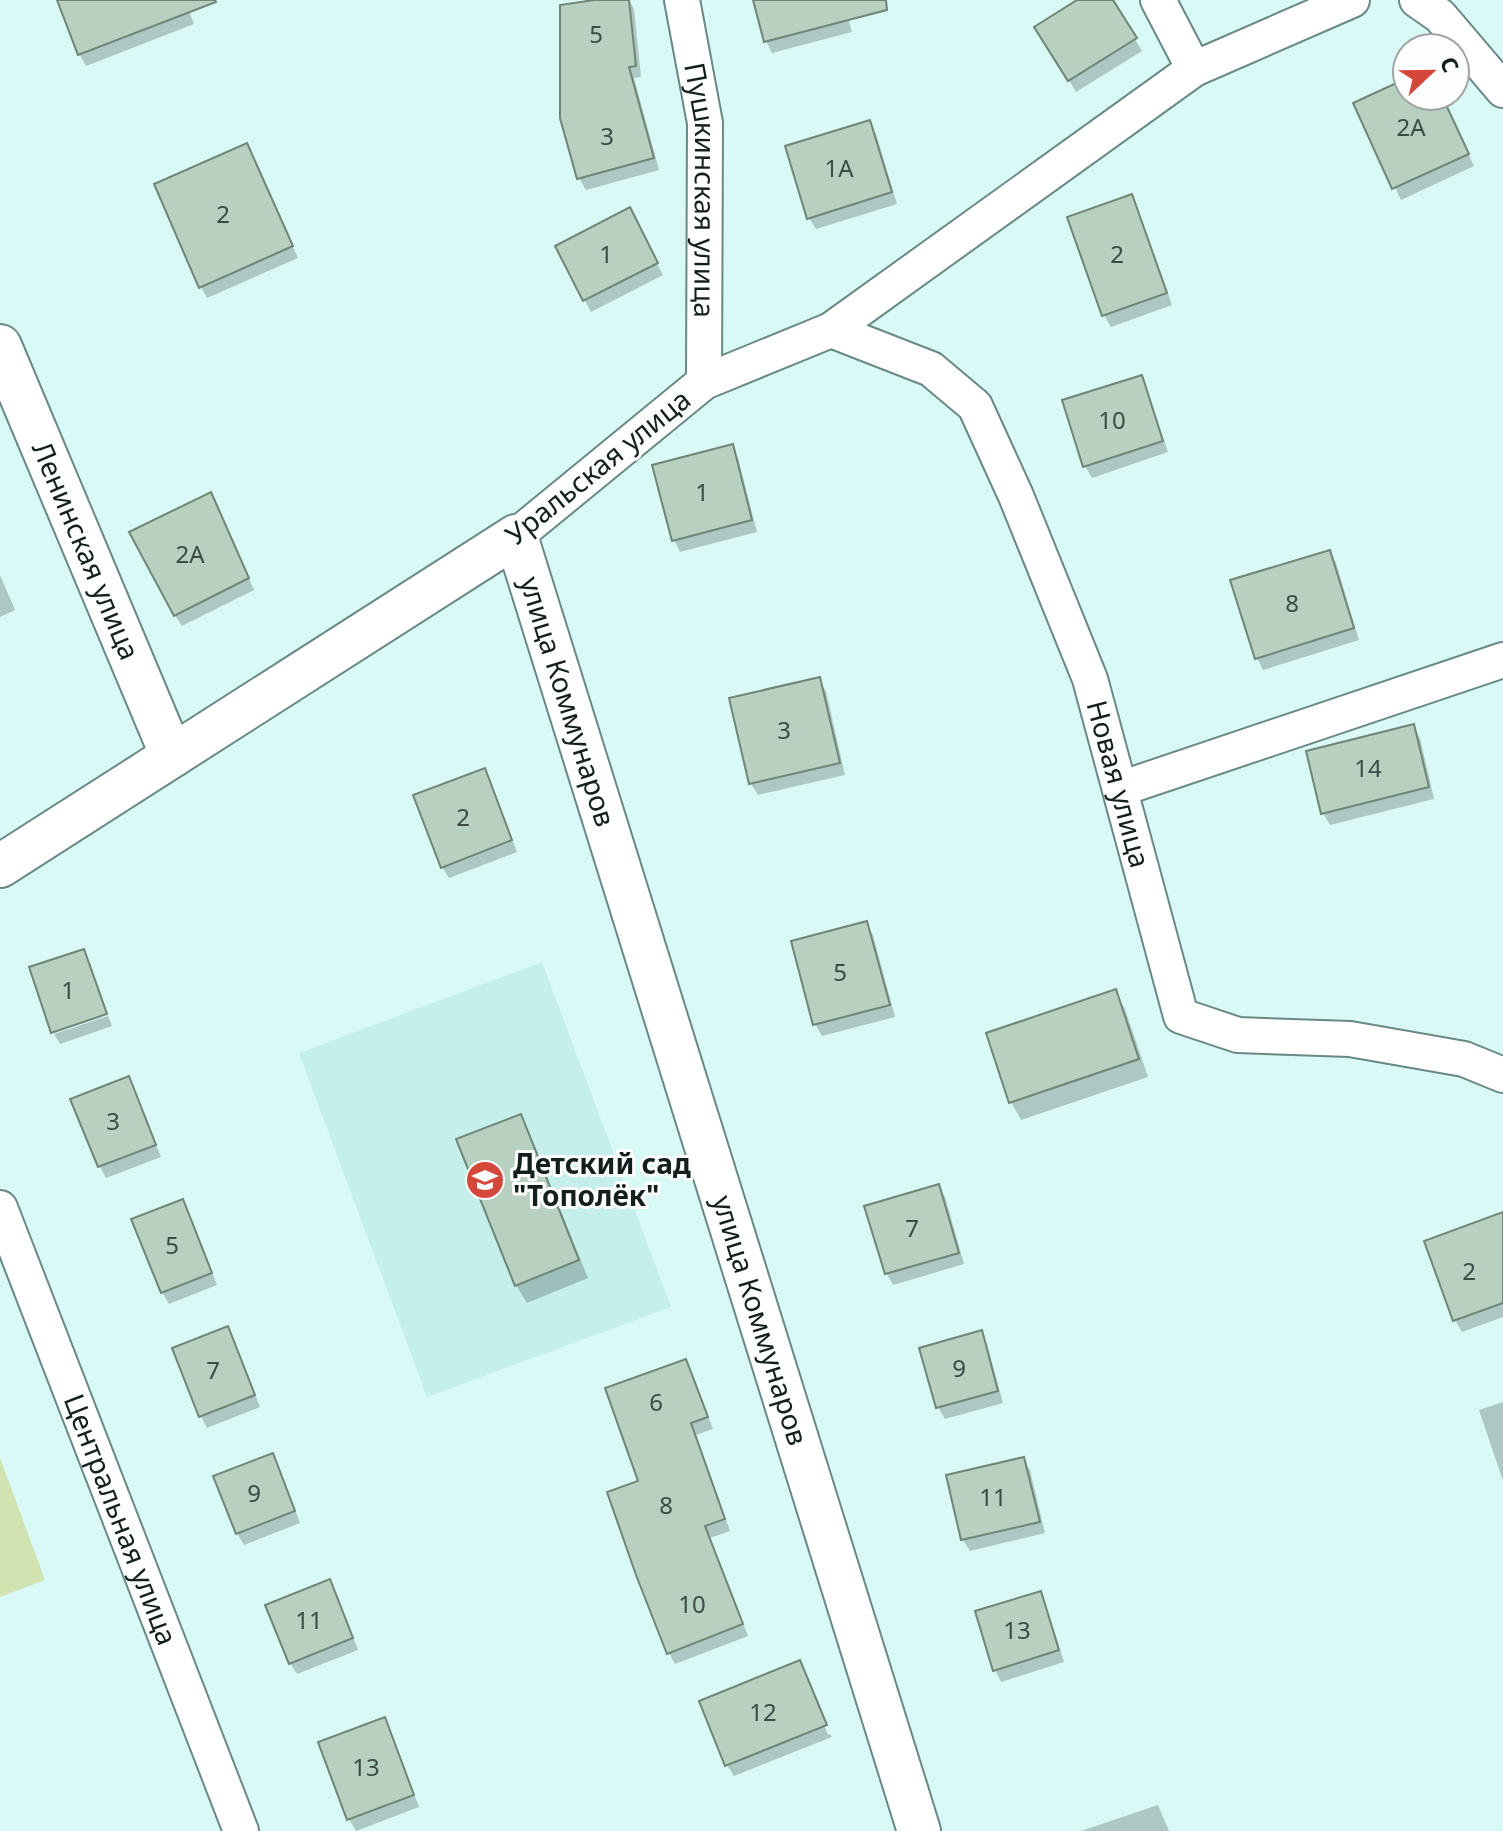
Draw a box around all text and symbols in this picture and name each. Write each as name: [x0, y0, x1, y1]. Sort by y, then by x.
house number: 5: [589, 17, 603, 50]
north arrow: [1391, 32, 1471, 112]
text: С: [1434, 52, 1467, 76]
street label: Пушкинская улица: [676, 59, 725, 318]
house number: 2А: [1396, 110, 1426, 143]
house number: 3: [600, 119, 614, 152]
house number: 1А: [824, 151, 854, 184]
house number: 2: [216, 197, 230, 230]
house number: 1: [599, 237, 613, 270]
house number: 2: [1110, 237, 1124, 270]
street label: Уральская улица: [497, 380, 698, 553]
house number: 10: [1098, 403, 1126, 436]
street label: Ленинская улица: [24, 435, 149, 665]
house number: 1: [695, 475, 709, 508]
house number: 2А: [175, 537, 205, 570]
street label: улица Коммунаров: [512, 572, 625, 831]
house number: 8: [1285, 586, 1299, 619]
street label: Новая улица: [1079, 696, 1160, 872]
house number: 3: [777, 713, 791, 746]
house number: 14: [1354, 751, 1382, 784]
house number: 2: [456, 800, 470, 833]
house number: 5: [833, 955, 847, 988]
house number: 1: [61, 973, 75, 1006]
house number: 3: [106, 1104, 120, 1137]
place label: Детский сад "Тополёк": [513, 1144, 691, 1214]
school or university icon: Детский сад "Тополёк": [464, 1159, 506, 1201]
street label: улица Коммунаров: [704, 1190, 818, 1450]
house number: 7: [905, 1211, 919, 1244]
house number: 5: [165, 1228, 179, 1261]
house number: 2: [1462, 1254, 1476, 1287]
house number: 9: [952, 1351, 966, 1384]
house number: 7: [206, 1353, 220, 1386]
house number: 6: [649, 1385, 663, 1418]
street label: Центральная улица: [56, 1388, 187, 1650]
house number: 9: [247, 1476, 261, 1509]
house number: 11: [979, 1480, 1007, 1513]
house number: 8: [659, 1488, 673, 1521]
house number: 10: [678, 1587, 706, 1620]
house number: 11: [295, 1603, 323, 1636]
house number: 13: [1003, 1613, 1031, 1646]
house number: 12: [749, 1695, 777, 1728]
house number: 13: [352, 1750, 380, 1783]

